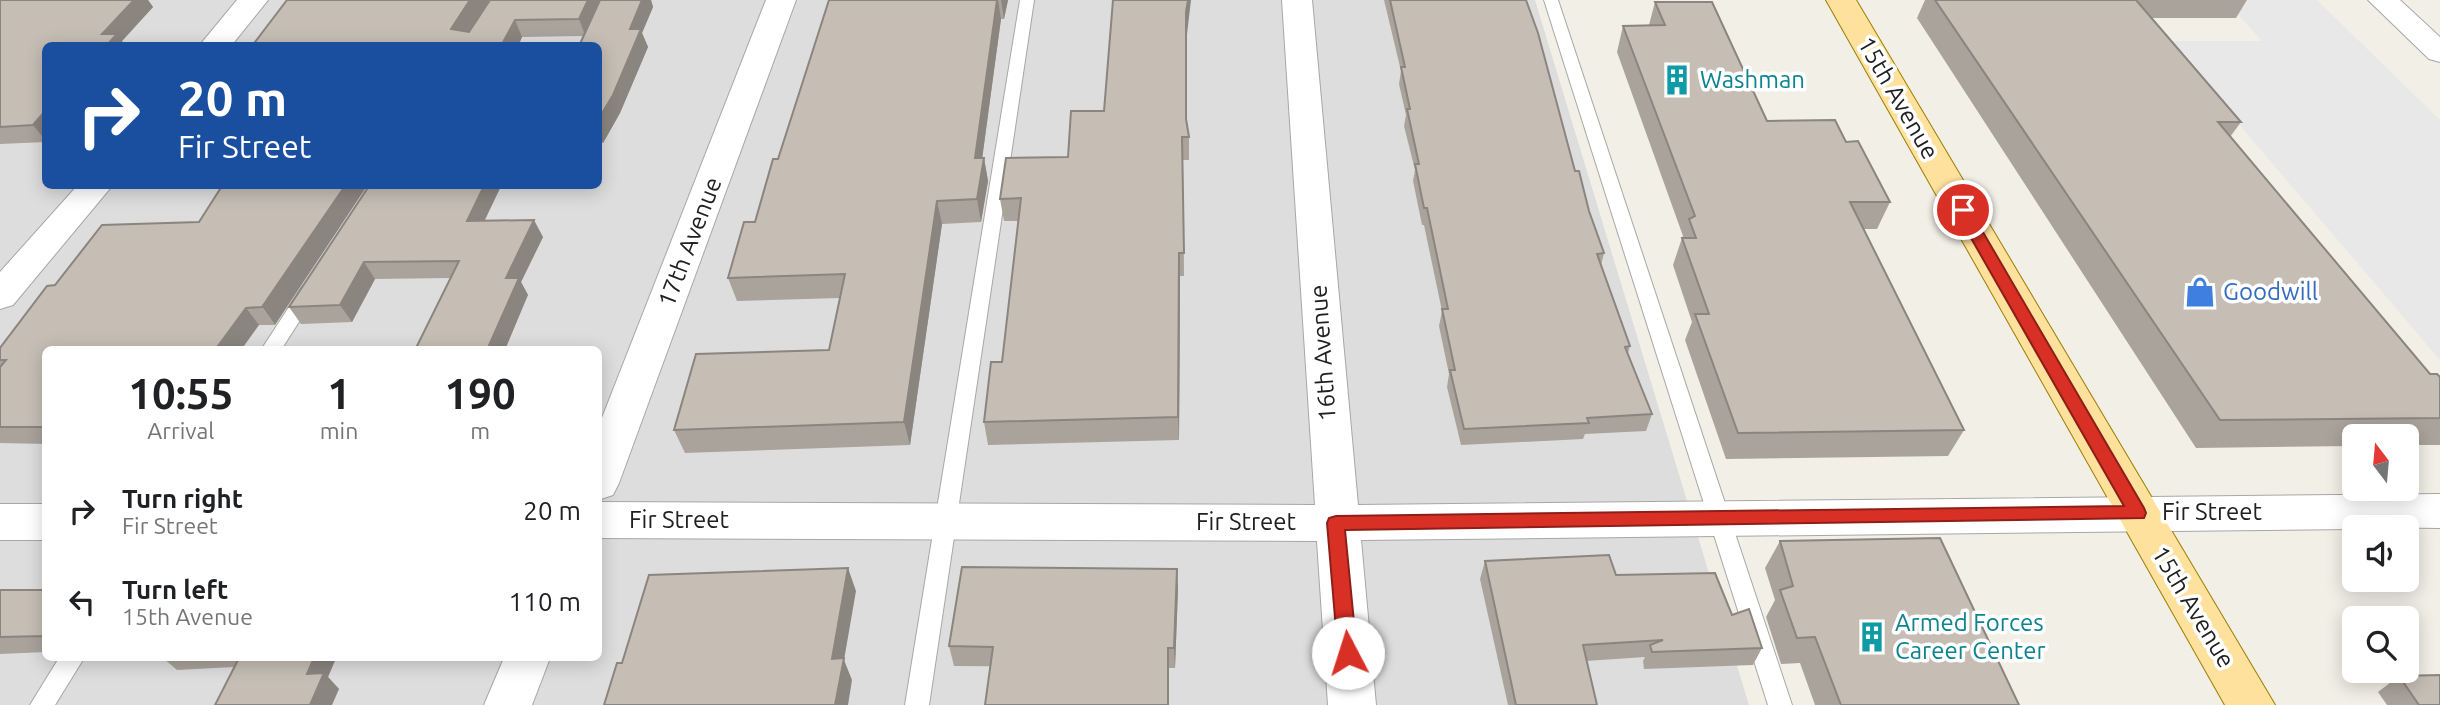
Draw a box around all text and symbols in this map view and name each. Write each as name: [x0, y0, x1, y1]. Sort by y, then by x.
street label: 15th Avenue: [1853, 32, 1944, 164]
building icon: Washman: [1660, 63, 1694, 97]
place label: Washman: [1700, 66, 1805, 93]
icon: right: [63, 70, 154, 161]
text: 20 m: [178, 70, 287, 125]
text: Fir Street: [178, 128, 311, 164]
street label: 17th Avenue: [652, 173, 727, 310]
pin: [1933, 180, 1993, 240]
icon: arrive: [1944, 191, 1982, 229]
shop icon: Goodwill: [2183, 275, 2217, 309]
place label: Goodwill: [2223, 278, 2318, 305]
street label: 16th Avenue: [1304, 284, 1341, 422]
text: 10:55: [128, 370, 233, 417]
text: 1: [327, 370, 351, 417]
text: 190: [445, 370, 516, 417]
text: Arrival: [147, 418, 214, 443]
text: min: [320, 418, 358, 443]
text: m: [470, 418, 490, 443]
north arrow: [2342, 424, 2418, 500]
map controls: [2342, 424, 2419, 683]
text: Turn right: [122, 484, 243, 513]
icon: right: [63, 492, 101, 530]
text: 20 m: [523, 496, 581, 525]
street label: Fir Street: [2162, 498, 2263, 525]
street label: Fir Street: [629, 506, 730, 533]
street label: Fir Street: [1196, 508, 1297, 535]
text: Fir Street: [122, 513, 218, 538]
button: sound: [2342, 515, 2419, 592]
street label: 15th Avenue: [2147, 541, 2240, 672]
text: Turn left: [122, 575, 228, 604]
icon: left: [63, 583, 101, 621]
text: 110 m: [509, 587, 581, 616]
text: 15th Avenue: [122, 604, 253, 629]
button: search: [2342, 606, 2419, 683]
place label: Armed Forces Career Center: [1895, 609, 2046, 664]
position arrow: [1311, 616, 1385, 690]
building icon: Armed Forces Career Center: [1855, 620, 1889, 654]

